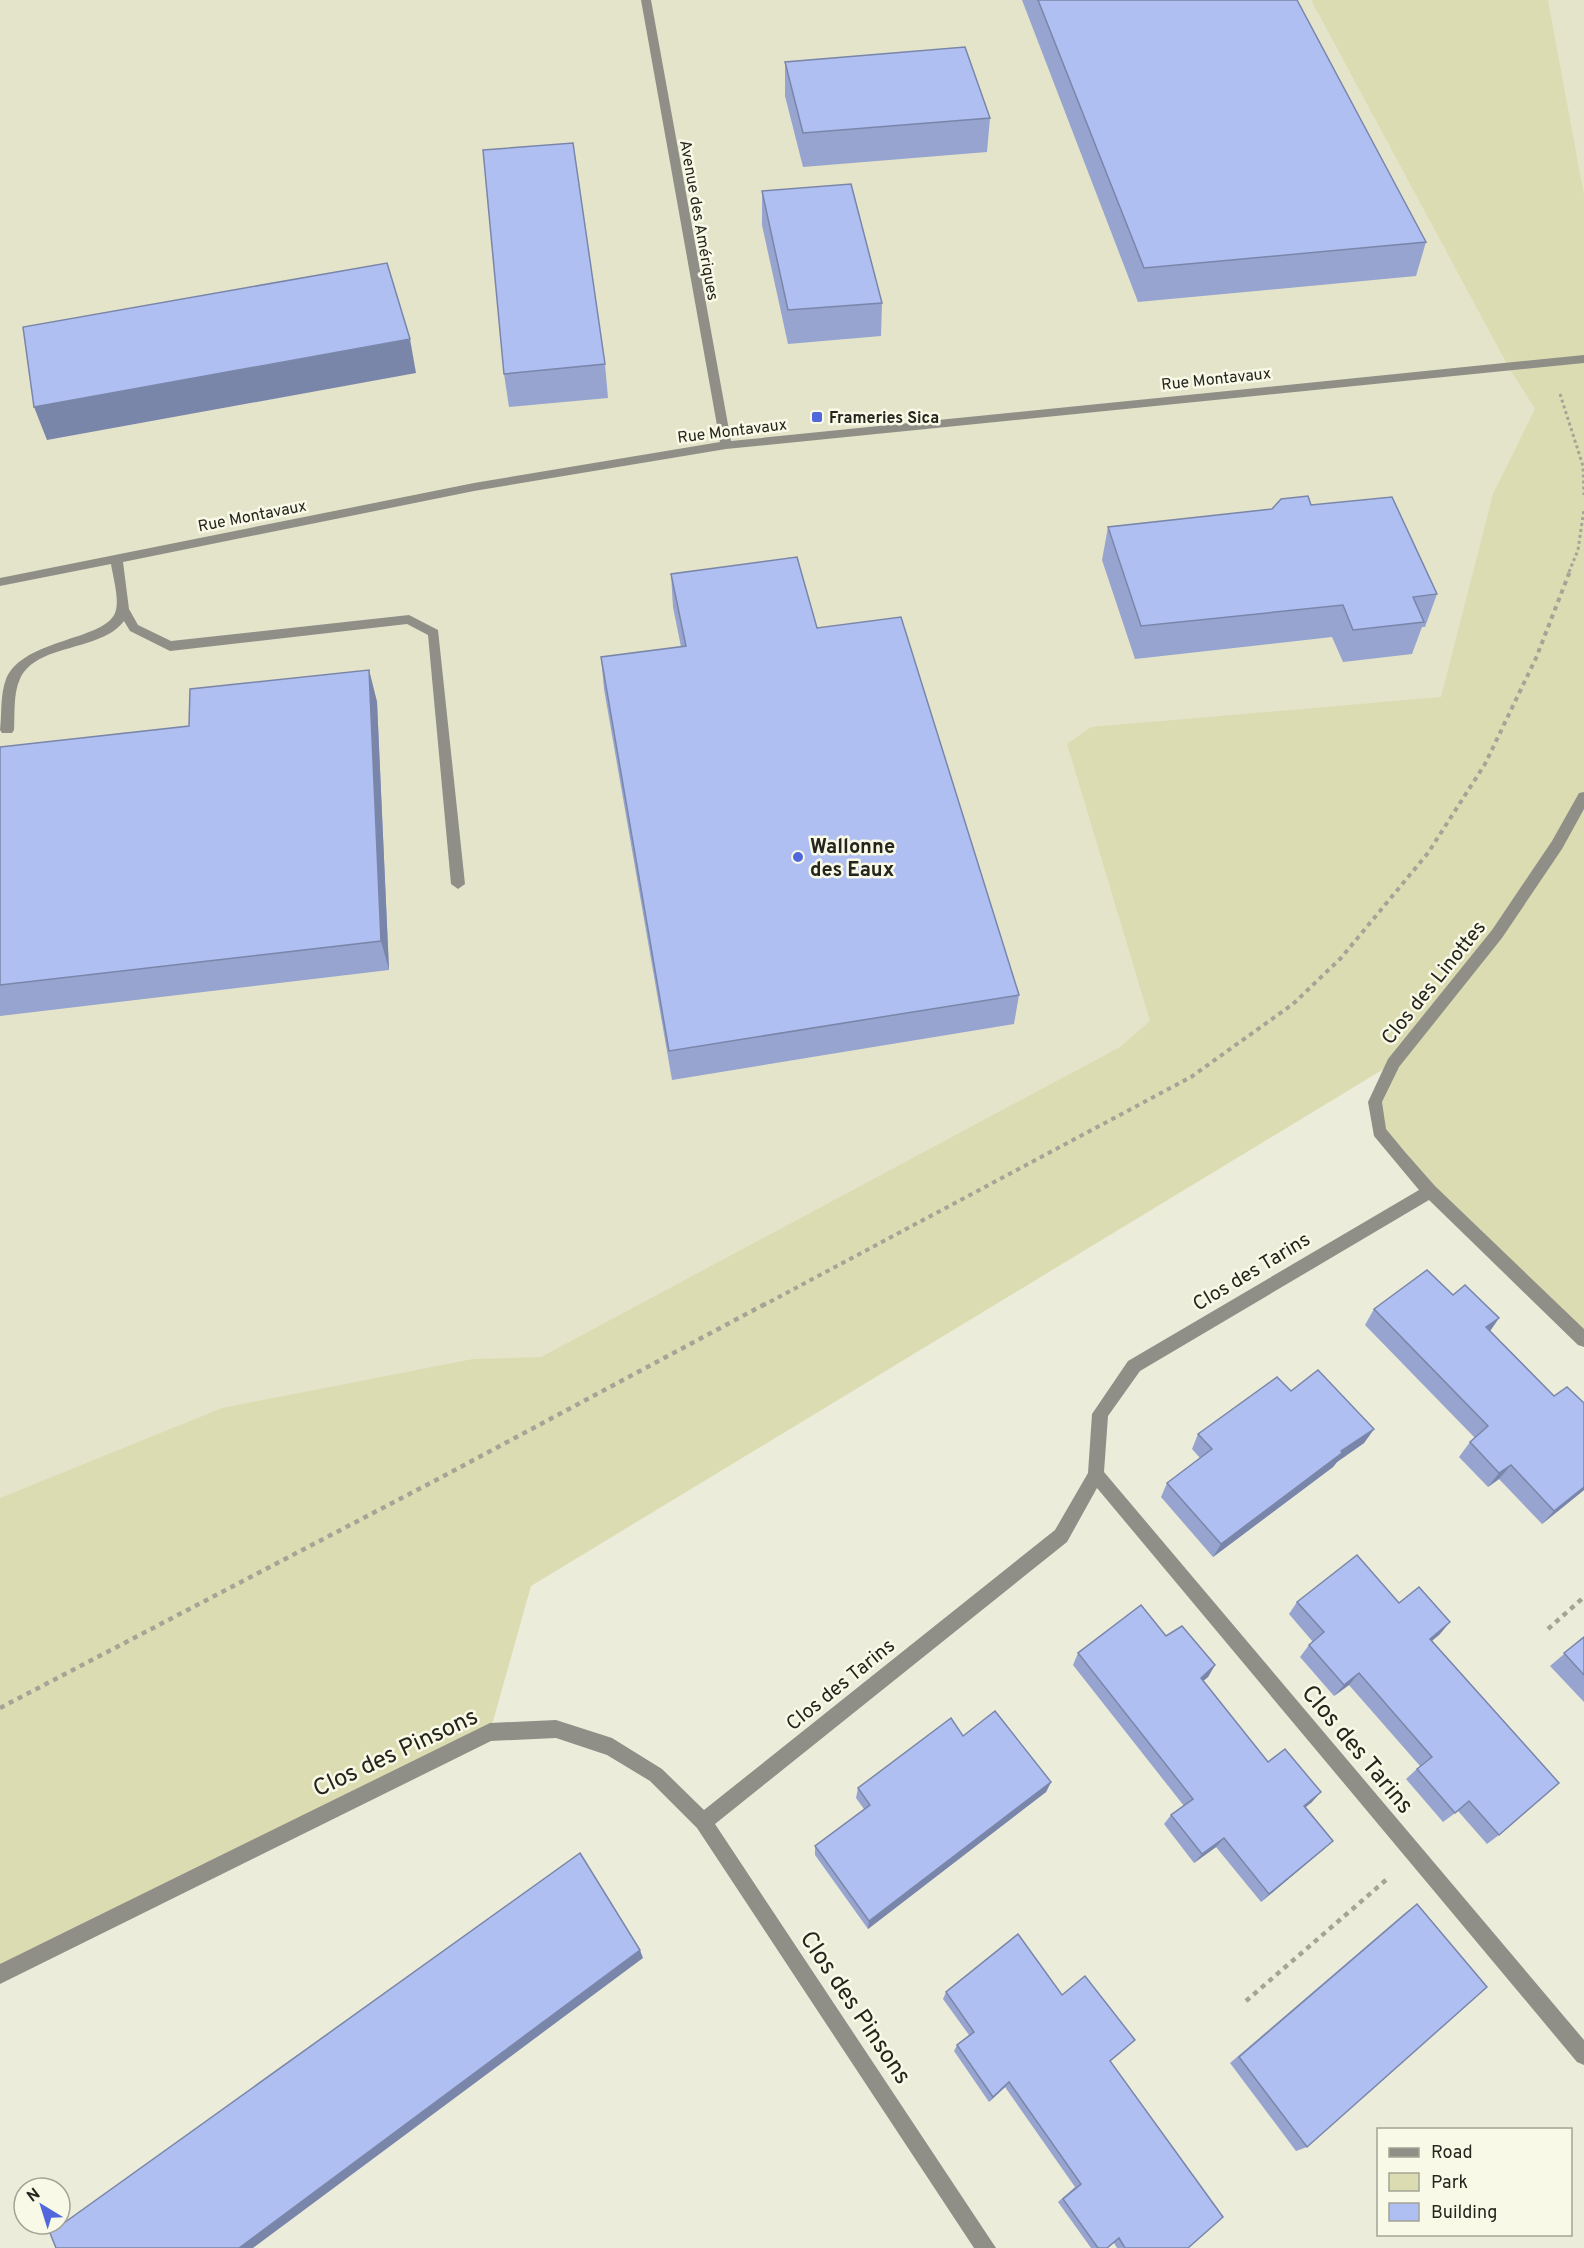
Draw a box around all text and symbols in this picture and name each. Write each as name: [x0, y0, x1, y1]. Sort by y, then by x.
street label: Avenue des Amériques: [674, 139, 722, 302]
street label: Rue Montavaux: [1160, 364, 1272, 396]
place label: Frameries Sica: [829, 409, 939, 429]
marker: Frameries Sica: [810, 410, 824, 424]
street label: Rue Montavaux: [676, 415, 788, 449]
street label: Rue Montavaux: [196, 497, 308, 537]
place label: Wallonne des Eaux: [810, 835, 895, 884]
marker: Wallonne des Eaux: [791, 850, 805, 864]
street label: Clos des Linottes: [1376, 916, 1493, 1051]
street label: Clos des Tarins: [1188, 1227, 1316, 1318]
street label: Clos des Tarins: [781, 1634, 901, 1737]
street label: Clos des Tarins: [1294, 1680, 1419, 1821]
street label: Clos des Pinsons: [309, 1702, 483, 1805]
street label: Clos des Pinsons: [792, 1926, 917, 2091]
legend: [1377, 2128, 1572, 2236]
text: Road: [1431, 2142, 1473, 2165]
text: Park: [1431, 2172, 1468, 2195]
north arrow: [12, 2176, 72, 2236]
text: N: [23, 2184, 45, 2207]
text: Building: [1431, 2202, 1497, 2225]

